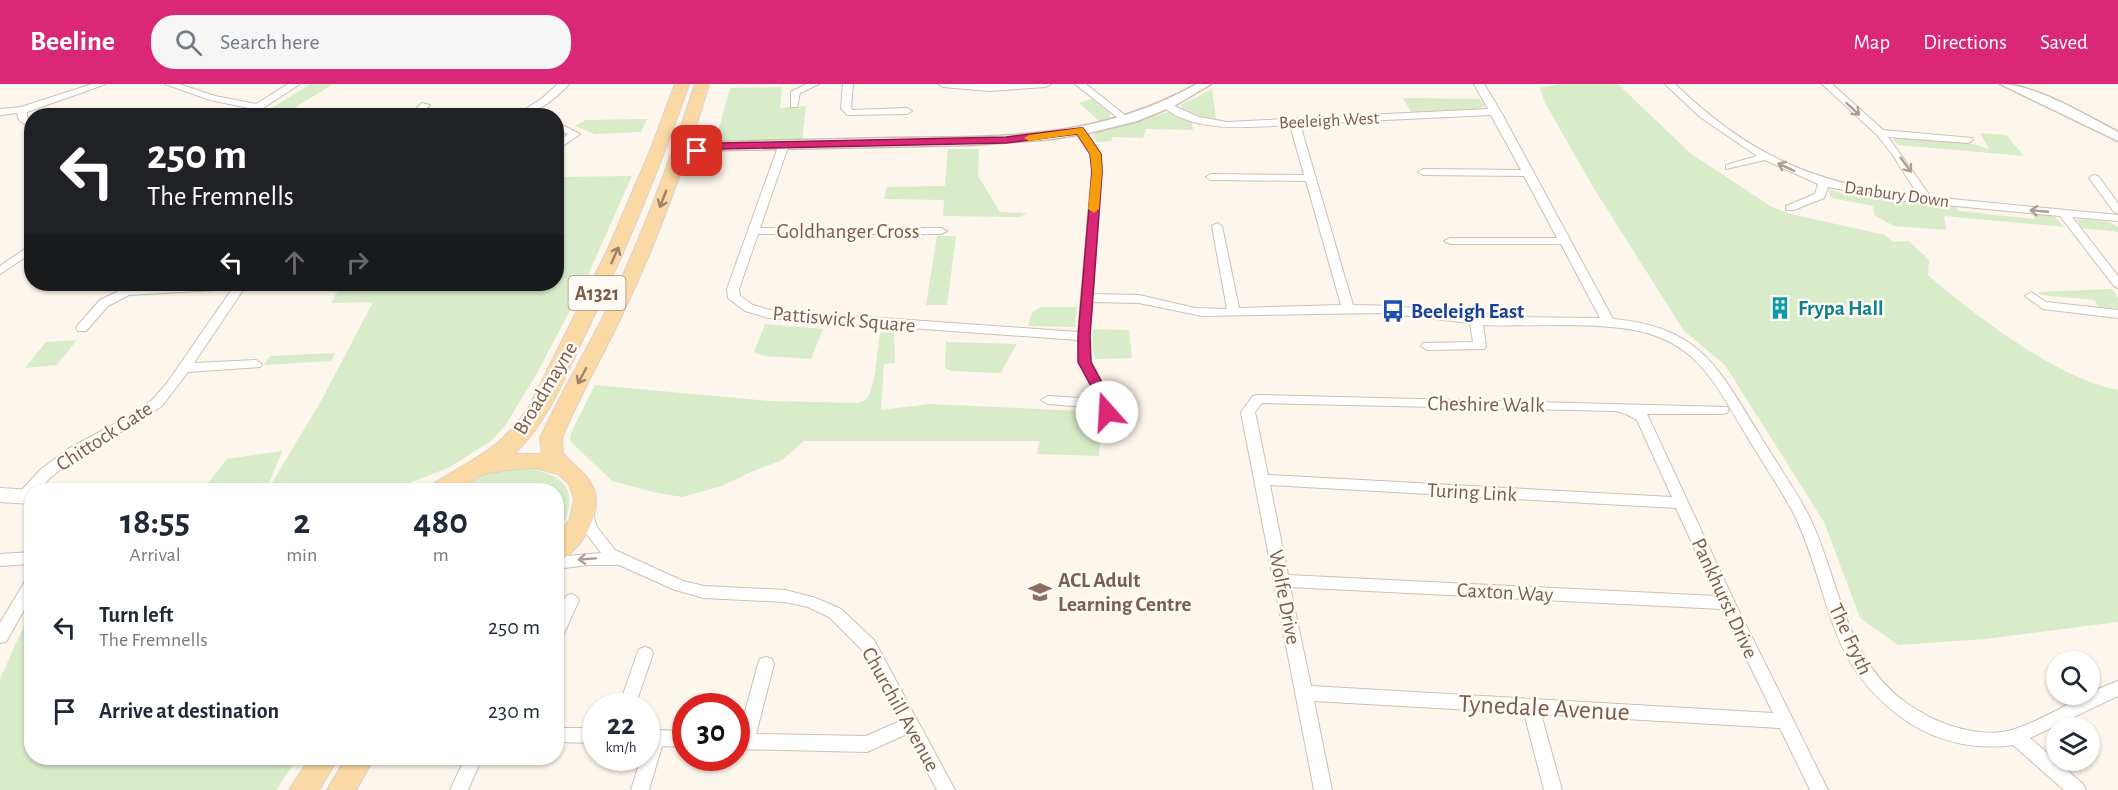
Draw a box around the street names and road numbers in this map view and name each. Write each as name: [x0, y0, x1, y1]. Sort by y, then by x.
street label: Beeleigh West: [1279, 109, 1380, 133]
street label: Danbury Down: [1843, 179, 1950, 211]
street label: Goldhanger Cross: [776, 221, 920, 242]
road number: A1321: [568, 276, 626, 310]
street label: Pattiswick Square: [772, 303, 916, 336]
street label: Broadmayne: [510, 338, 581, 438]
street label: Cheshire Walk: [1427, 393, 1545, 416]
street label: Chittock Gate: [53, 398, 156, 475]
street label: Turing Link: [1427, 480, 1518, 505]
street label: Pankhurst Drive: [1688, 535, 1762, 662]
street label: Wolfe Drive: [1265, 548, 1304, 646]
street label: Caxton Way: [1456, 579, 1554, 606]
street label: The Fryth: [1825, 600, 1876, 678]
street label: Churchill Avenue: [858, 644, 943, 775]
street label: Tynedale Avenue: [1458, 691, 1630, 725]

